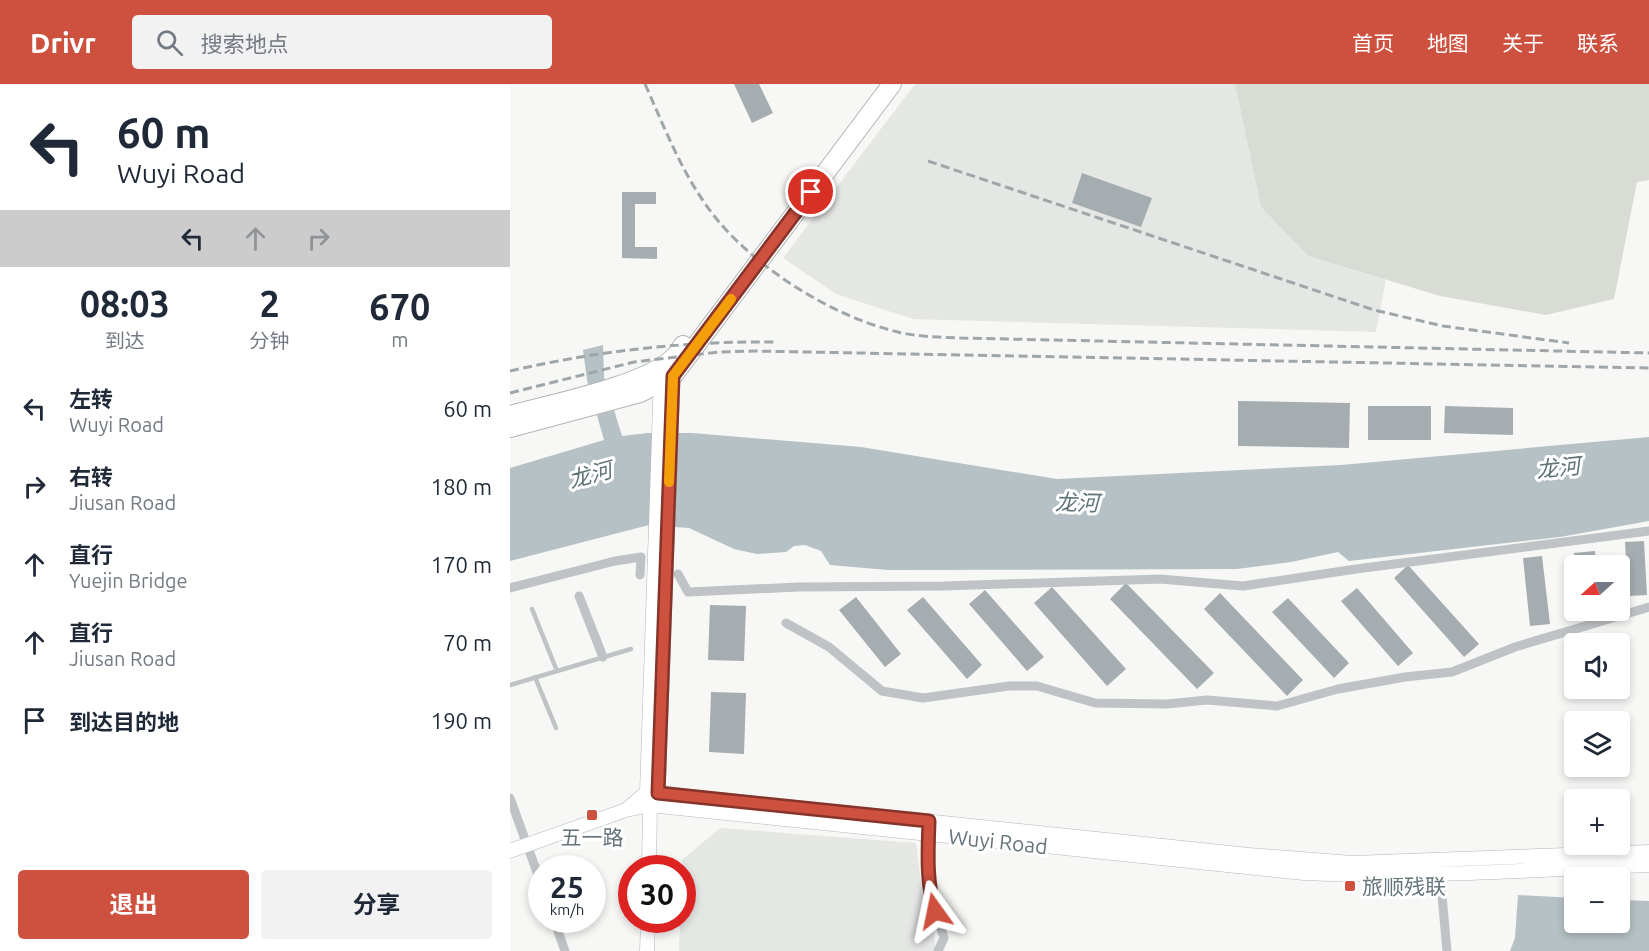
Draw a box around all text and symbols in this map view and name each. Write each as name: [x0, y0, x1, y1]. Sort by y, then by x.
search box: [132, 15, 552, 69]
icon: search: [153, 26, 186, 59]
text: Drivr: [30, 27, 96, 58]
text: 搜索地点: [201, 31, 289, 56]
text: 首页: [1352, 31, 1394, 55]
text: 地图: [1427, 31, 1469, 55]
text: 关于: [1502, 31, 1544, 55]
text: 联系: [1577, 31, 1619, 55]
icon: left: [18, 108, 96, 186]
text: 60 m: [117, 109, 211, 156]
text: Wuyi Road: [117, 158, 245, 188]
pin: [785, 166, 836, 217]
icon: arrive: [794, 175, 827, 208]
icon: left: [176, 222, 209, 255]
icon: ahead: [239, 222, 272, 255]
icon: right: [302, 222, 335, 255]
text: 08:03: [80, 283, 170, 324]
text: 2: [259, 283, 280, 324]
text: 670: [369, 286, 430, 327]
text: m: [391, 328, 408, 351]
text: 到达: [105, 329, 145, 352]
text: 分钟: [250, 329, 290, 352]
text: 左转: [69, 386, 113, 411]
icon: left: [18, 392, 51, 425]
text: 60 m: [443, 396, 492, 421]
text: Wuyi Road: [69, 413, 164, 436]
water label: 龙河: [1535, 452, 1585, 482]
water label: 龙河: [566, 455, 618, 492]
text: 右转: [69, 464, 113, 489]
icon: right: [18, 470, 51, 503]
text: 180 m: [431, 474, 492, 499]
water label: 龙河: [1055, 489, 1103, 515]
text: Jiusan Road: [69, 491, 176, 514]
text: 直行: [69, 542, 113, 567]
icon: ahead: [18, 548, 51, 581]
text: 170 m: [431, 552, 492, 577]
north arrow: [1564, 555, 1630, 621]
map controls: [1564, 555, 1630, 933]
text: Yuejin Bridge: [69, 569, 188, 592]
text: 直行: [69, 620, 113, 645]
icon: ahead: [18, 626, 51, 659]
text: 70 m: [443, 630, 492, 655]
button: sound: [1564, 633, 1630, 699]
text: Jiusan Road: [69, 647, 176, 670]
icon: arrive: [18, 704, 51, 737]
text: 190 m: [431, 708, 492, 733]
text: 到达目的地: [69, 709, 179, 734]
button: layers: [1564, 711, 1630, 777]
button: +: [1564, 789, 1630, 855]
marker: 五一路: [585, 808, 599, 822]
street label: Wuyi Road: [947, 824, 1049, 858]
place label: 五一路: [561, 825, 624, 849]
speed limit sign: 30: [618, 855, 696, 933]
button: −: [1564, 867, 1630, 933]
button: 退出: [18, 870, 249, 939]
button: 分享: [261, 870, 492, 939]
text: 25: [550, 870, 584, 904]
place label: 旅顺残联: [1362, 874, 1446, 898]
position arrow: [903, 879, 967, 943]
marker: 旅顺残联: [1343, 879, 1357, 893]
text: km/h: [550, 901, 584, 918]

